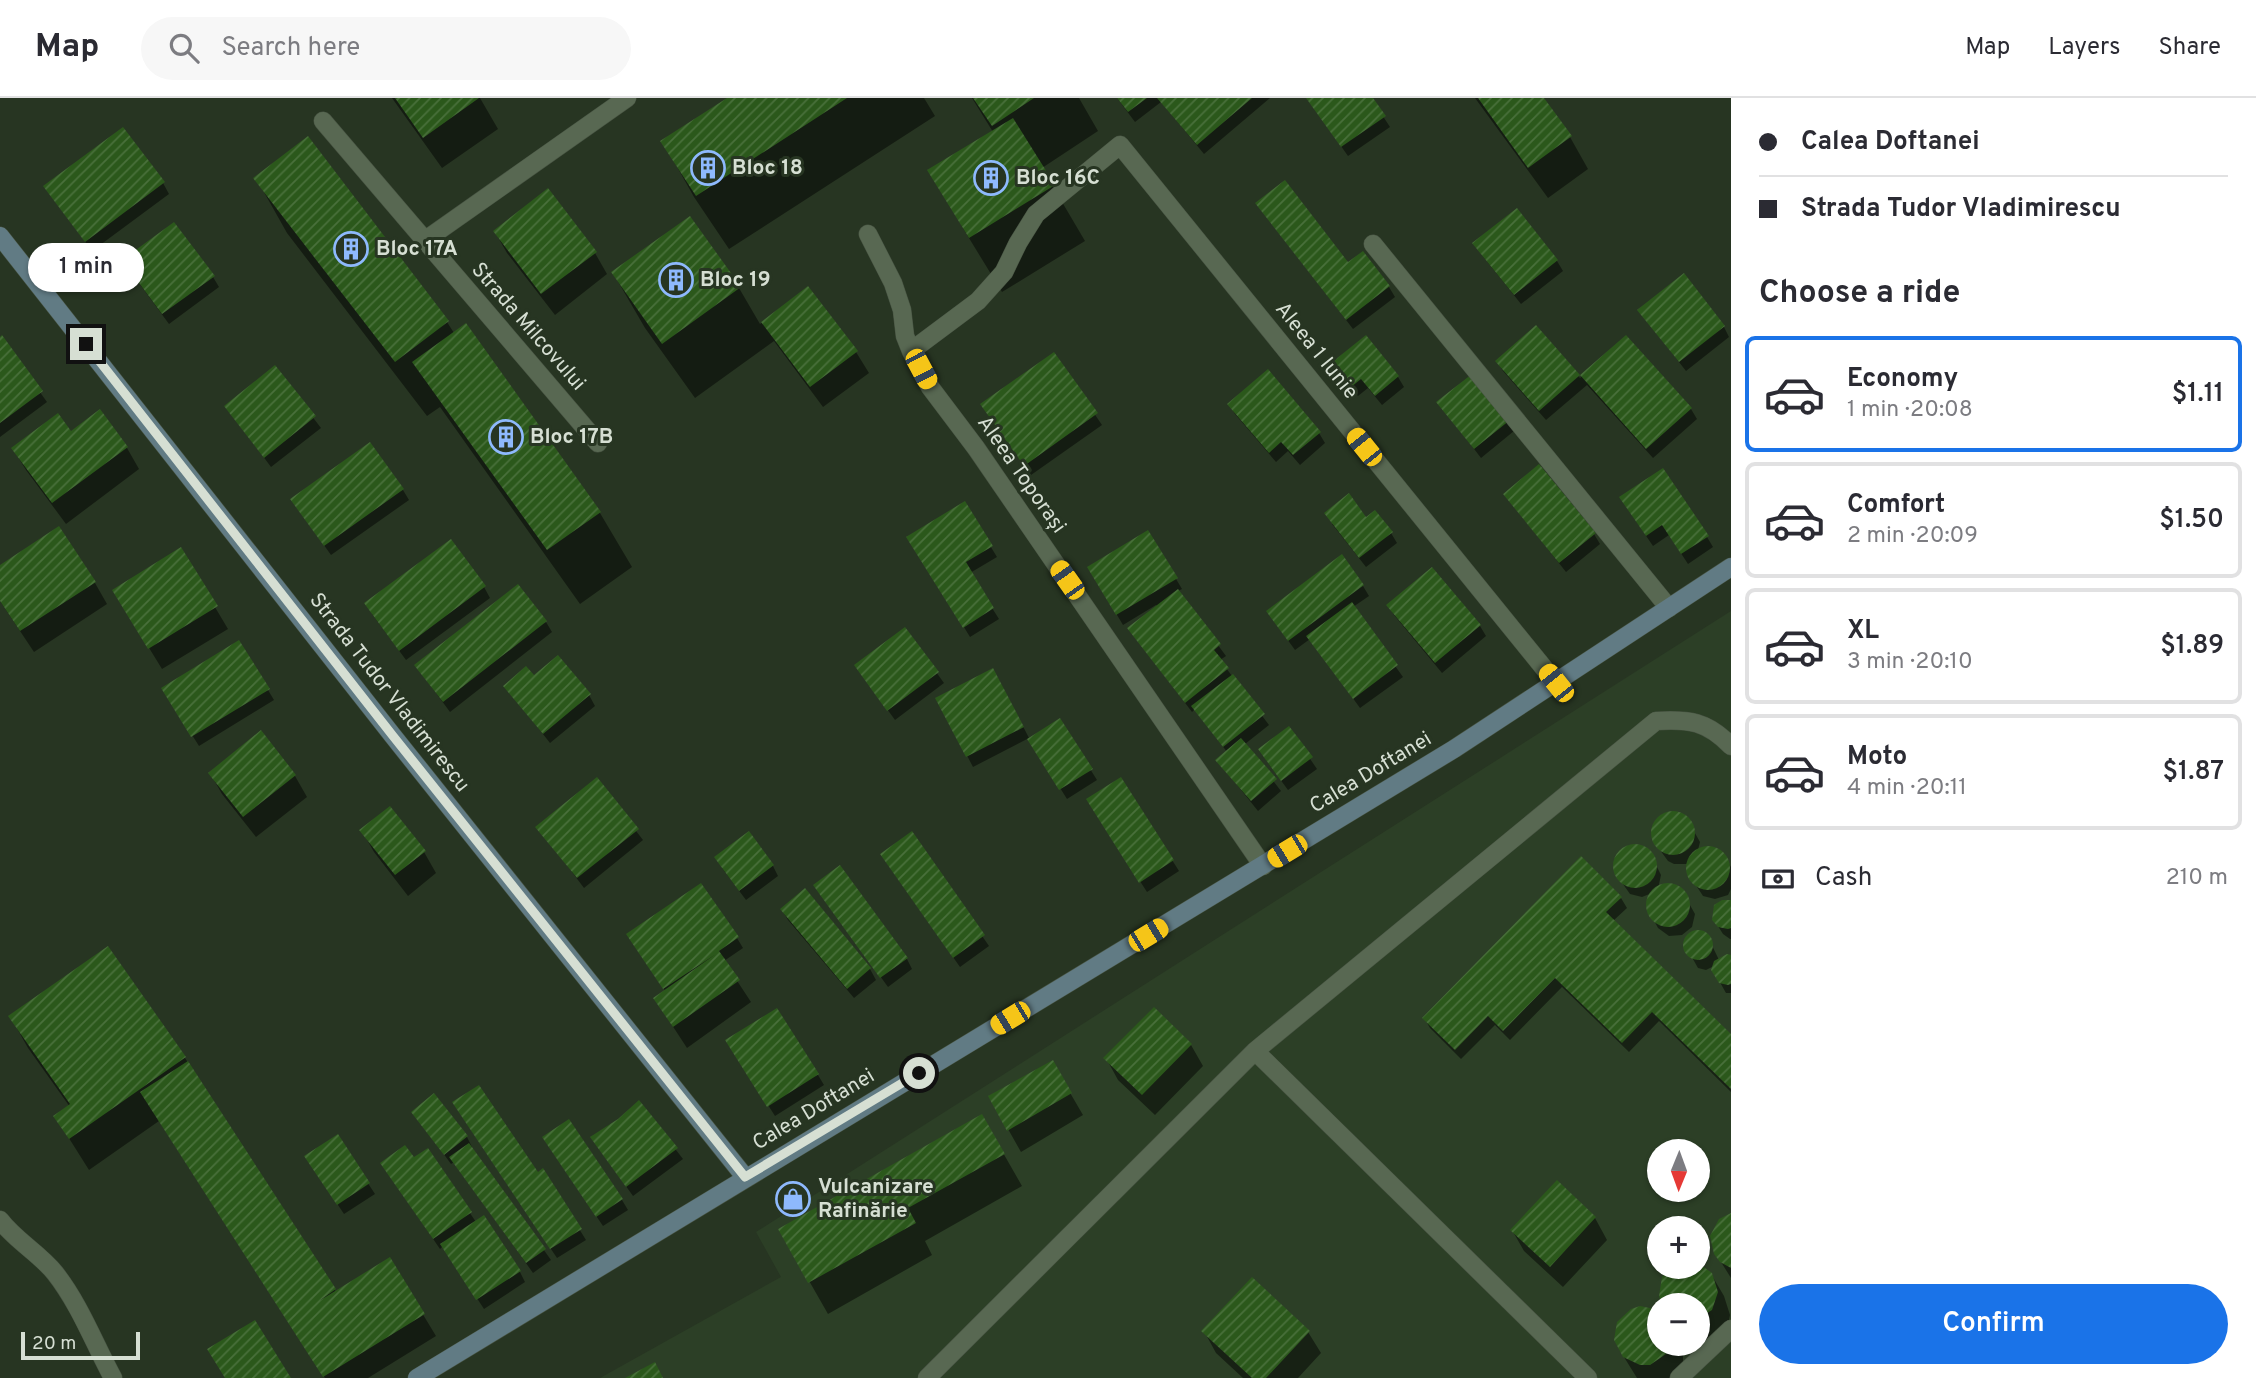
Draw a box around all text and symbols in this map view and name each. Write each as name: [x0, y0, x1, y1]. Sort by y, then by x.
search box: [141, 17, 631, 80]
text: Map: [35, 27, 99, 69]
icon: search: [165, 29, 203, 67]
text: Search here: [221, 32, 360, 65]
text: Map: [1965, 33, 2010, 63]
text: Layers: [2048, 33, 2120, 63]
text: Share: [2158, 33, 2221, 63]
text: Calea Doftanei: [1801, 126, 1980, 159]
building icon: Bloc 18: [689, 149, 727, 187]
place label: Bloc 18: [732, 155, 803, 182]
building icon: Bloc 16C: [972, 159, 1010, 197]
place label: Bloc 16C: [1016, 165, 1100, 192]
text: Strada Tudor Vladimirescu: [1801, 193, 2121, 226]
building icon: Bloc 17A: [332, 230, 370, 268]
place label: Bloc 17A: [376, 236, 458, 263]
callout: 1 min: [28, 243, 144, 292]
text: 1 min: [59, 253, 113, 282]
street label: Strada Milcovului: [465, 257, 591, 397]
building icon: Bloc 19: [657, 261, 695, 299]
place label: Bloc 19: [700, 267, 771, 294]
text: Choose a ride: [1759, 274, 1960, 314]
street label: Aleea 1 Iunie: [1268, 297, 1364, 405]
route end: [70, 328, 102, 360]
car: [902, 346, 941, 392]
icon: car: [1763, 363, 1826, 426]
text: Economy: [1847, 363, 1958, 396]
text: $1.11: [2172, 378, 2224, 411]
text: 1 min · 20:08: [1847, 396, 1973, 425]
street label: Aleea Toporași: [970, 411, 1072, 539]
building icon: Bloc 17B: [487, 418, 525, 456]
place label: Bloc 17B: [530, 424, 613, 451]
car: [1343, 424, 1386, 470]
icon: car: [1763, 489, 1826, 552]
text: Comfort: [1847, 489, 1945, 522]
text: $1.50: [2159, 504, 2224, 537]
text: 2 min · 20:09: [1847, 522, 1978, 551]
car: [1047, 557, 1088, 603]
street label: Strada Tudor Vladimirescu: [303, 588, 475, 798]
icon: car: [1763, 615, 1826, 678]
text: XL: [1847, 615, 1879, 648]
text: $1.89: [2160, 630, 2224, 663]
text: 3 min · 20:10: [1847, 648, 1973, 677]
car: [1535, 660, 1578, 706]
street label: Calea Doftanei: [1305, 726, 1437, 820]
icon: car: [1763, 741, 1826, 804]
text: Moto: [1847, 741, 1907, 774]
text: $1.87: [2163, 756, 2224, 789]
text: 4 min · 20:11: [1847, 774, 1967, 803]
car: [1264, 831, 1311, 871]
icon: cash: [1759, 860, 1797, 898]
text: Cash: [1815, 862, 1872, 895]
text: 210 m: [2166, 864, 2228, 893]
car: [1125, 915, 1172, 955]
car: [987, 998, 1034, 1038]
route start: [903, 1057, 935, 1089]
street label: Calea Doftanei: [748, 1063, 880, 1157]
north arrow: [1647, 1139, 1710, 1202]
map controls: [1647, 1139, 1710, 1356]
place label: Vulcanizare Rafinărie: [818, 1174, 934, 1225]
shop icon: Vulcanizare Rafinărie: [774, 1180, 812, 1218]
button: +: [1647, 1216, 1710, 1279]
button: Confirm: [1759, 1284, 2228, 1364]
button: −: [1647, 1293, 1710, 1356]
scale bar: [21, 1329, 140, 1361]
text: 20 m: [32, 1332, 76, 1356]

